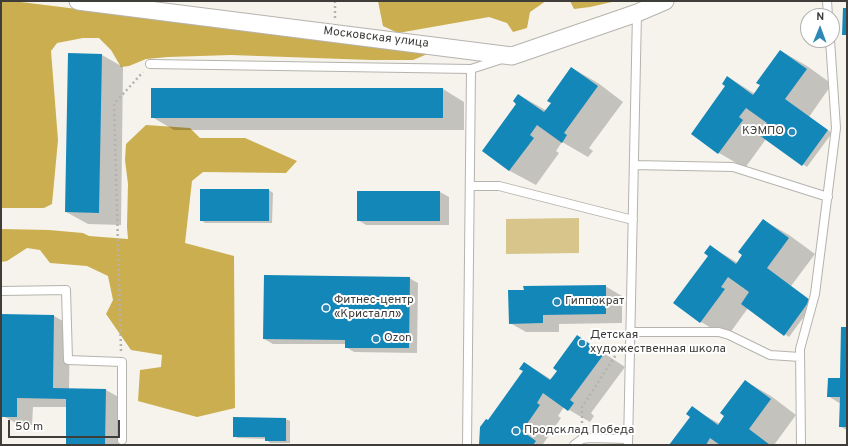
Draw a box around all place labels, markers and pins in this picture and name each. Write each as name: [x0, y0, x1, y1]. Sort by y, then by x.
place label: КЭМПО: [742, 125, 784, 139]
marker: КЭМПО: [787, 127, 797, 137]
place label: Фитнес-центр «Кристалл»: [334, 294, 414, 322]
place label: Гиппократ: [565, 295, 624, 309]
marker: Гиппократ: [552, 297, 562, 307]
marker: Фитнес-центр «Кристалл»: [321, 303, 331, 313]
place label: Детская художественная школа: [590, 329, 726, 357]
place label: Ozon: [384, 332, 412, 346]
marker: Ozon: [371, 334, 381, 344]
marker: Детская художественная школа: [577, 338, 587, 348]
place label: Продсклад Победа: [524, 424, 634, 438]
marker: Продсклад Победа: [511, 426, 521, 436]

